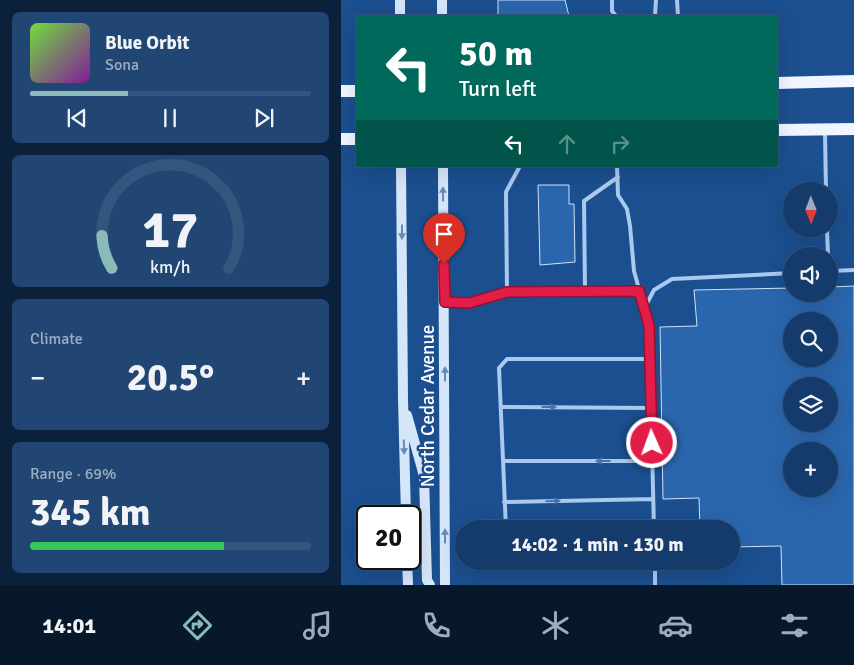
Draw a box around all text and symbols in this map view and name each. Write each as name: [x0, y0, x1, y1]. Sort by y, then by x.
text: Blue Orbit: [105, 31, 189, 55]
text: 50 m: [459, 32, 533, 75]
icon: left: [376, 35, 441, 100]
text: Sona: [105, 55, 139, 75]
text: Turn left: [459, 75, 537, 102]
icon: previous: [63, 104, 91, 132]
icon: pause: [156, 104, 184, 132]
icon: next: [250, 104, 278, 132]
icon: left: [500, 130, 528, 158]
icon: ahead: [553, 130, 581, 158]
icon: right: [606, 130, 634, 158]
north arrow: [783, 182, 839, 238]
map controls: [783, 182, 838, 497]
one-way arrow: [439, 186, 447, 202]
text: 17: [142, 198, 199, 262]
pin: [423, 213, 465, 264]
icon: arrive: [430, 220, 458, 248]
one-way arrow: [398, 225, 406, 241]
button: sound: [783, 247, 838, 302]
text: km/h: [150, 256, 191, 278]
button: search: [783, 312, 838, 367]
street label: North Cedar Avenue: [416, 325, 440, 487]
text: Climate: [30, 329, 83, 349]
text: 20.5°: [127, 354, 214, 401]
text: −: [30, 361, 45, 395]
text: +: [296, 361, 311, 395]
one-way arrow: [441, 366, 449, 382]
button: layers: [783, 377, 838, 432]
one-way arrow: [542, 403, 558, 411]
position arrow: [625, 416, 677, 468]
one-way arrow: [400, 440, 408, 456]
button: +: [783, 442, 838, 497]
one-way arrow: [595, 457, 611, 465]
text: Range · 69%: [30, 464, 116, 484]
text: 345 km: [30, 489, 151, 536]
one-way arrow: [545, 497, 561, 505]
speed limit sign: 20: [356, 505, 421, 570]
one-way arrow: [441, 528, 449, 544]
text: 14:02 · 1 min · 130 m: [511, 533, 684, 557]
icon: directions: [180, 608, 215, 643]
icon: music: [300, 608, 335, 643]
icon: phone: [419, 608, 454, 643]
icon: climate: [538, 608, 573, 643]
icon: car: [658, 608, 693, 643]
icon: filters: [777, 608, 812, 643]
text: 14:01: [42, 612, 96, 639]

